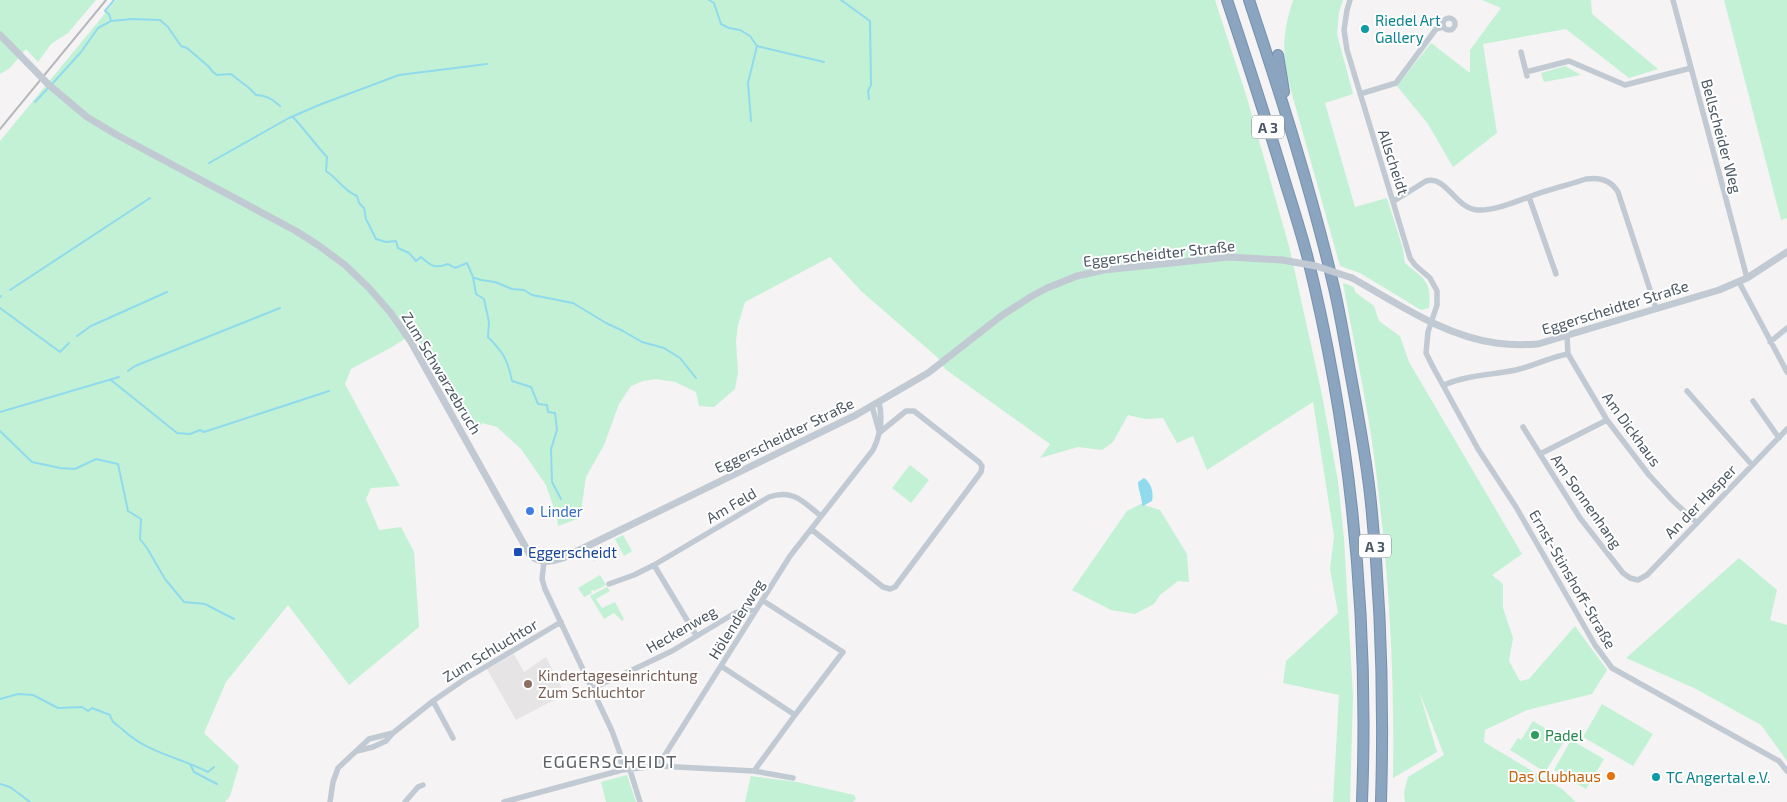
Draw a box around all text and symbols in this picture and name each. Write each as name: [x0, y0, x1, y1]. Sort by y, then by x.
place label: Riedel Art Gallery: [1375, 11, 1441, 46]
marker: Riedel Art Gallery: [1359, 23, 1371, 35]
street label: Bellscheider Weg: [1698, 77, 1746, 196]
road number: A 3: [1252, 115, 1284, 138]
street label: Allscheidt: [1375, 127, 1413, 197]
street label: Eggerscheidter Straße: [1082, 236, 1236, 270]
street label: Eggerscheidter Straße: [1539, 276, 1691, 338]
street label: Zum Schwarzebruch: [398, 309, 486, 437]
street label: Am Dickhaus: [1599, 388, 1665, 470]
street label: Eggerscheidter Straße: [712, 393, 856, 477]
street label: Am Sonnenhang: [1548, 450, 1627, 552]
street label: An der Hasper: [1660, 460, 1740, 542]
street label: Am Feld: [703, 484, 759, 526]
place label: Linder: [540, 502, 583, 520]
marker: Linder: [524, 505, 536, 517]
street label: Ernst-Stinshoff-Straße: [1526, 506, 1620, 652]
road number: A 3: [1359, 534, 1391, 558]
place label: Eggerscheidt: [528, 543, 617, 561]
marker: Eggerscheidt: [512, 546, 524, 558]
street label: Hölenderweg: [704, 575, 768, 662]
street label: Heckenweg: [643, 601, 720, 656]
street label: Zum Schluchtor: [439, 615, 541, 685]
place label: Kindertageseinrichtung Zum Schluchtor: [538, 666, 698, 701]
marker: Kindertageseinrichtung Zum Schluchtor: [522, 678, 534, 690]
place label: Padel: [1545, 726, 1584, 744]
marker: Padel: [1529, 729, 1541, 741]
district label: EGGERSCHEIDT: [542, 750, 678, 772]
place label: Das Clubhaus: [1509, 767, 1601, 785]
place label: TC Angertal e.V.: [1666, 768, 1771, 786]
marker: Das Clubhaus: [1605, 770, 1617, 782]
marker: TC Angertal e.V.: [1650, 771, 1662, 783]

